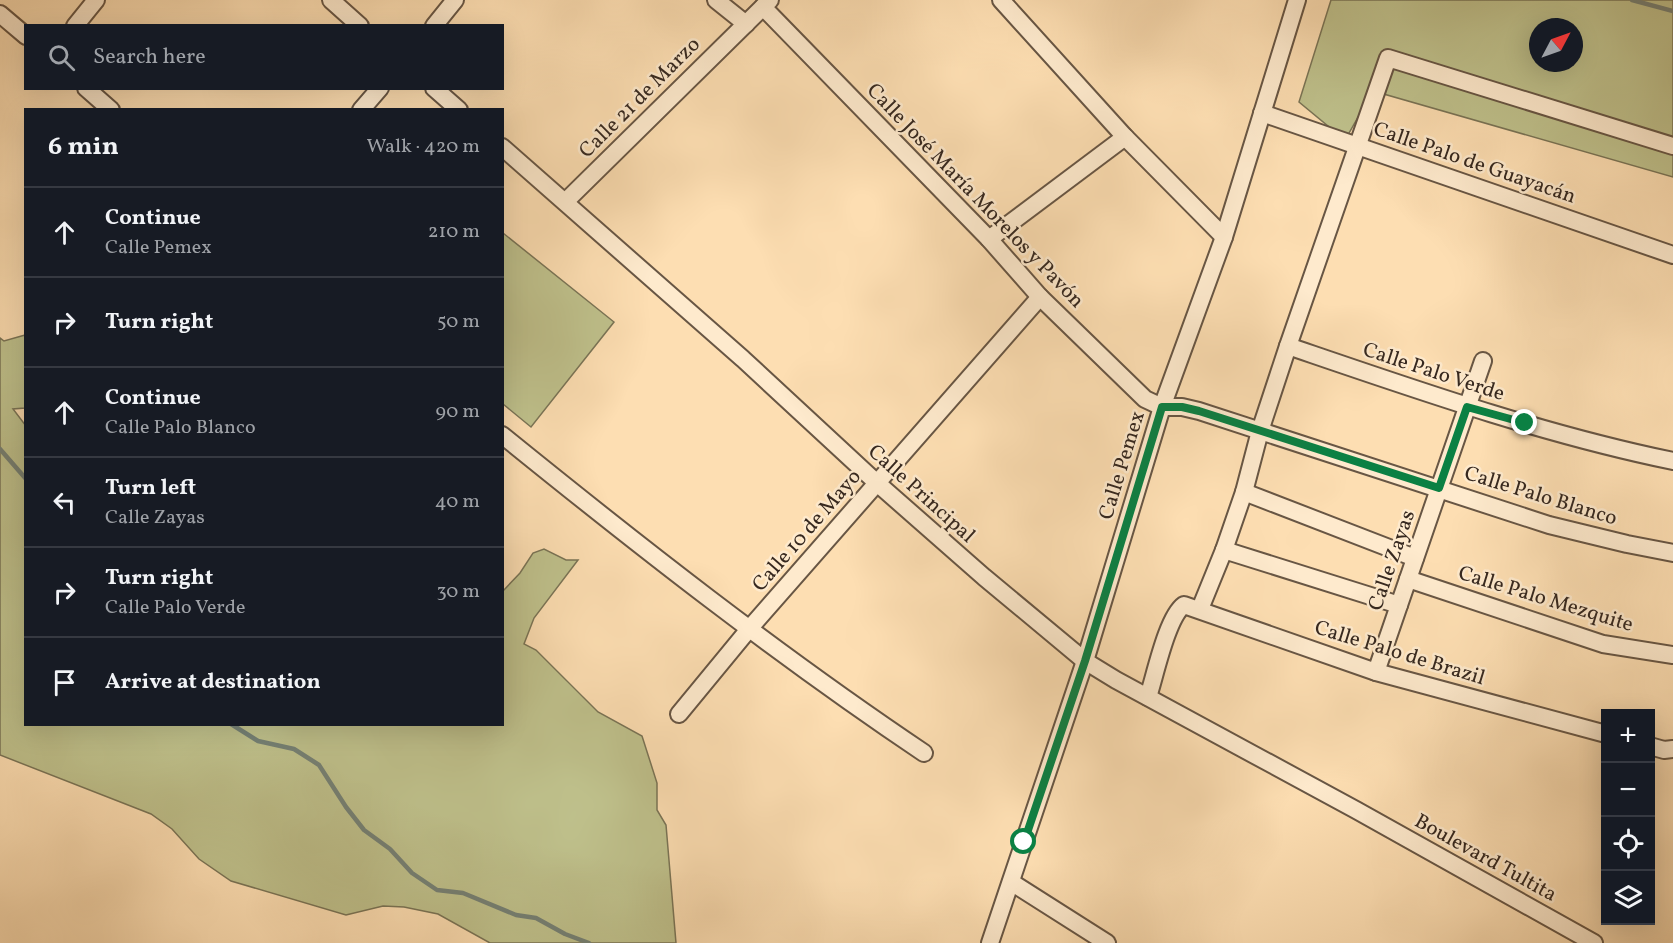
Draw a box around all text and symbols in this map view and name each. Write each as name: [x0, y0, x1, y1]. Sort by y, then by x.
north arrow: [1529, 18, 1583, 72]
search box: [24, 24, 504, 90]
street label: Calle 21 de Marzo: [573, 31, 707, 165]
icon: search: [45, 41, 78, 74]
text: Search here: [93, 42, 206, 73]
street label: Calle José María Morelos y Pavón: [859, 77, 1090, 315]
street label: Calle Palo de Guayacán: [1369, 115, 1580, 212]
text: 6 min: [48, 129, 119, 165]
text: Walk · 420 m: [366, 133, 480, 161]
text: Continue: [105, 203, 201, 234]
icon: ahead: [48, 216, 81, 249]
text: 210 m: [428, 218, 480, 246]
text: Calle Pemex: [105, 234, 212, 262]
icon: right: [48, 306, 81, 339]
text: Turn right: [105, 307, 213, 338]
text: 50 m: [437, 308, 480, 336]
street label: Calle Palo Verde: [1359, 336, 1508, 409]
text: Continue: [105, 383, 201, 414]
icon: ahead: [48, 396, 81, 429]
text: 90 m: [436, 398, 480, 426]
street label: Calle Pemex: [1092, 408, 1153, 523]
route end: [1511, 409, 1537, 435]
text: Calle Palo Blanco: [105, 414, 256, 442]
street label: Calle Principal: [861, 438, 981, 550]
street label: Calle Palo Blanco: [1461, 459, 1620, 533]
street label: Calle 10 de Mayo: [746, 464, 868, 598]
text: Turn left: [105, 473, 196, 504]
icon: left: [48, 486, 81, 519]
text: 40 m: [435, 488, 480, 516]
text: Calle Zayas: [105, 504, 205, 532]
street label: Calle Zayas: [1362, 506, 1423, 615]
street label: Calle Palo Mezquite: [1455, 559, 1637, 640]
text: Turn right: [105, 563, 213, 594]
icon: right: [48, 576, 81, 609]
text: 30 m: [436, 578, 480, 606]
text: Calle Palo Verde: [105, 594, 246, 622]
street label: Calle Palo de Brazil: [1311, 614, 1488, 693]
icon: arrive: [48, 666, 81, 699]
text: Arrive at destination: [105, 667, 321, 698]
map controls: [1601, 709, 1655, 925]
button: +: [1601, 709, 1655, 763]
button: −: [1601, 763, 1655, 817]
street label: Boulevard Tultita: [1409, 807, 1562, 909]
button: locate: [1601, 817, 1655, 871]
route start: [1010, 828, 1036, 854]
button: layers: [1601, 871, 1655, 925]

